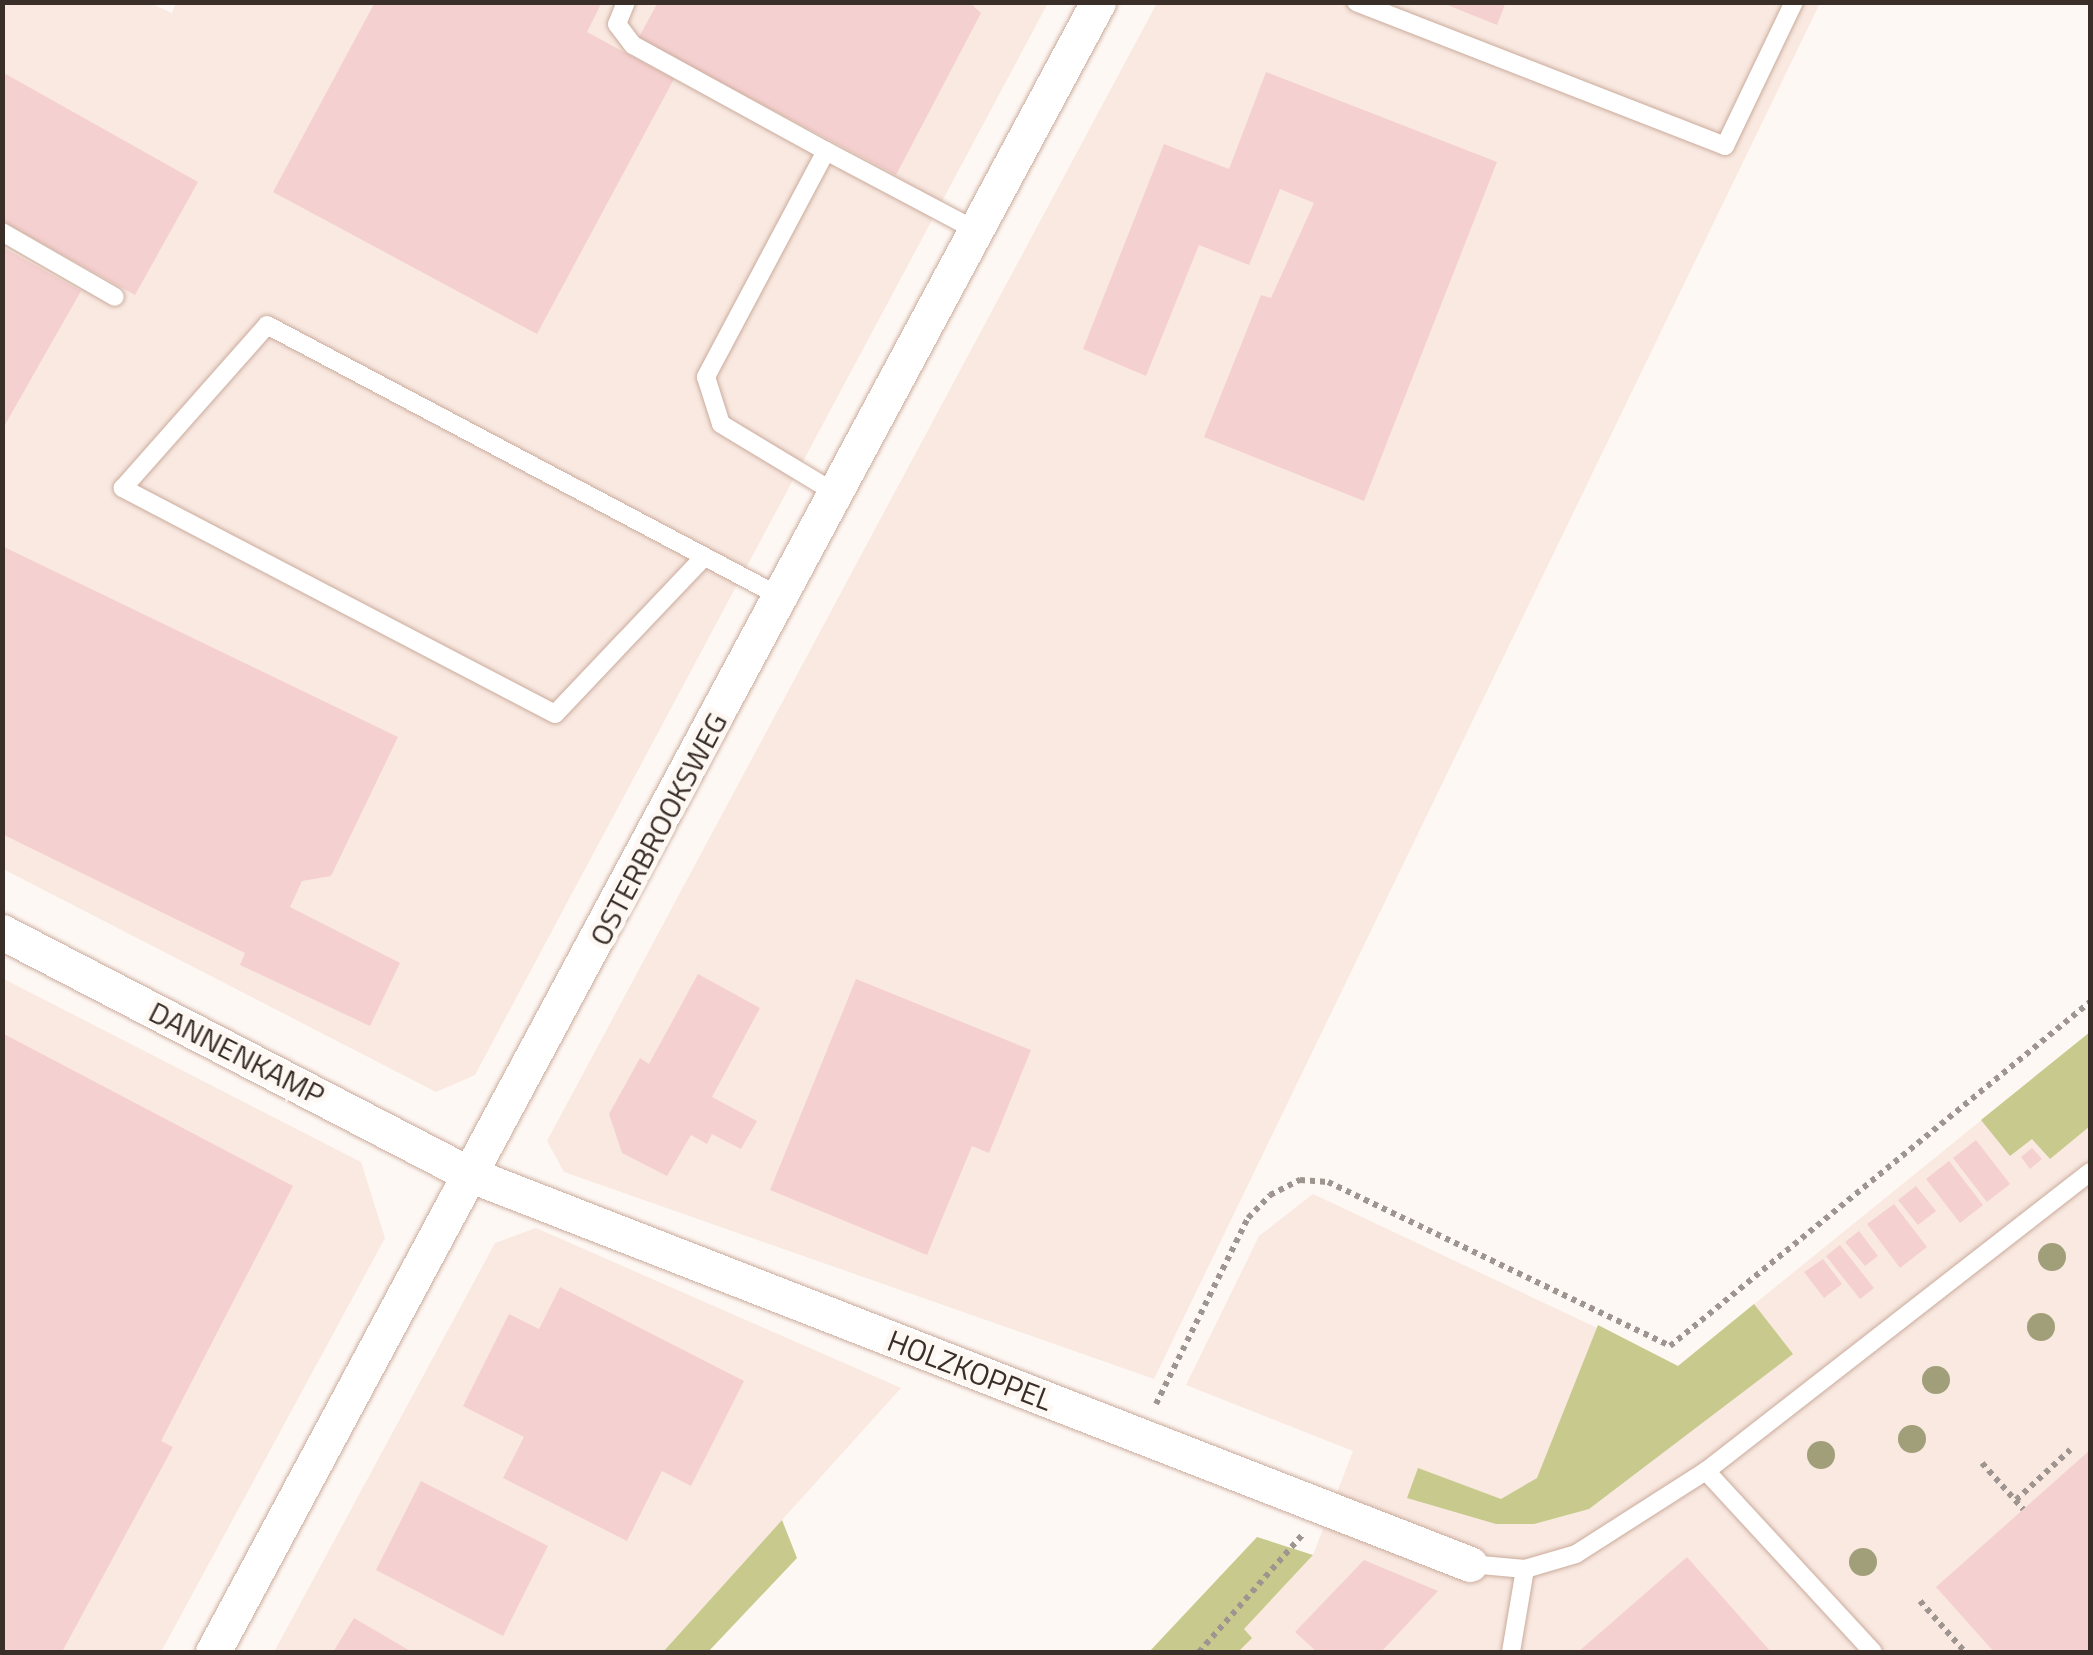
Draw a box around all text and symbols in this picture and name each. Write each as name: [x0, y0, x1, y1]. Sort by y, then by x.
street label: OSTERBROOKSWEG: [581, 707, 735, 951]
street label: DANNENKAMP: [143, 993, 331, 1113]
street label: HOLZKOPPEL: [883, 1322, 1057, 1418]

